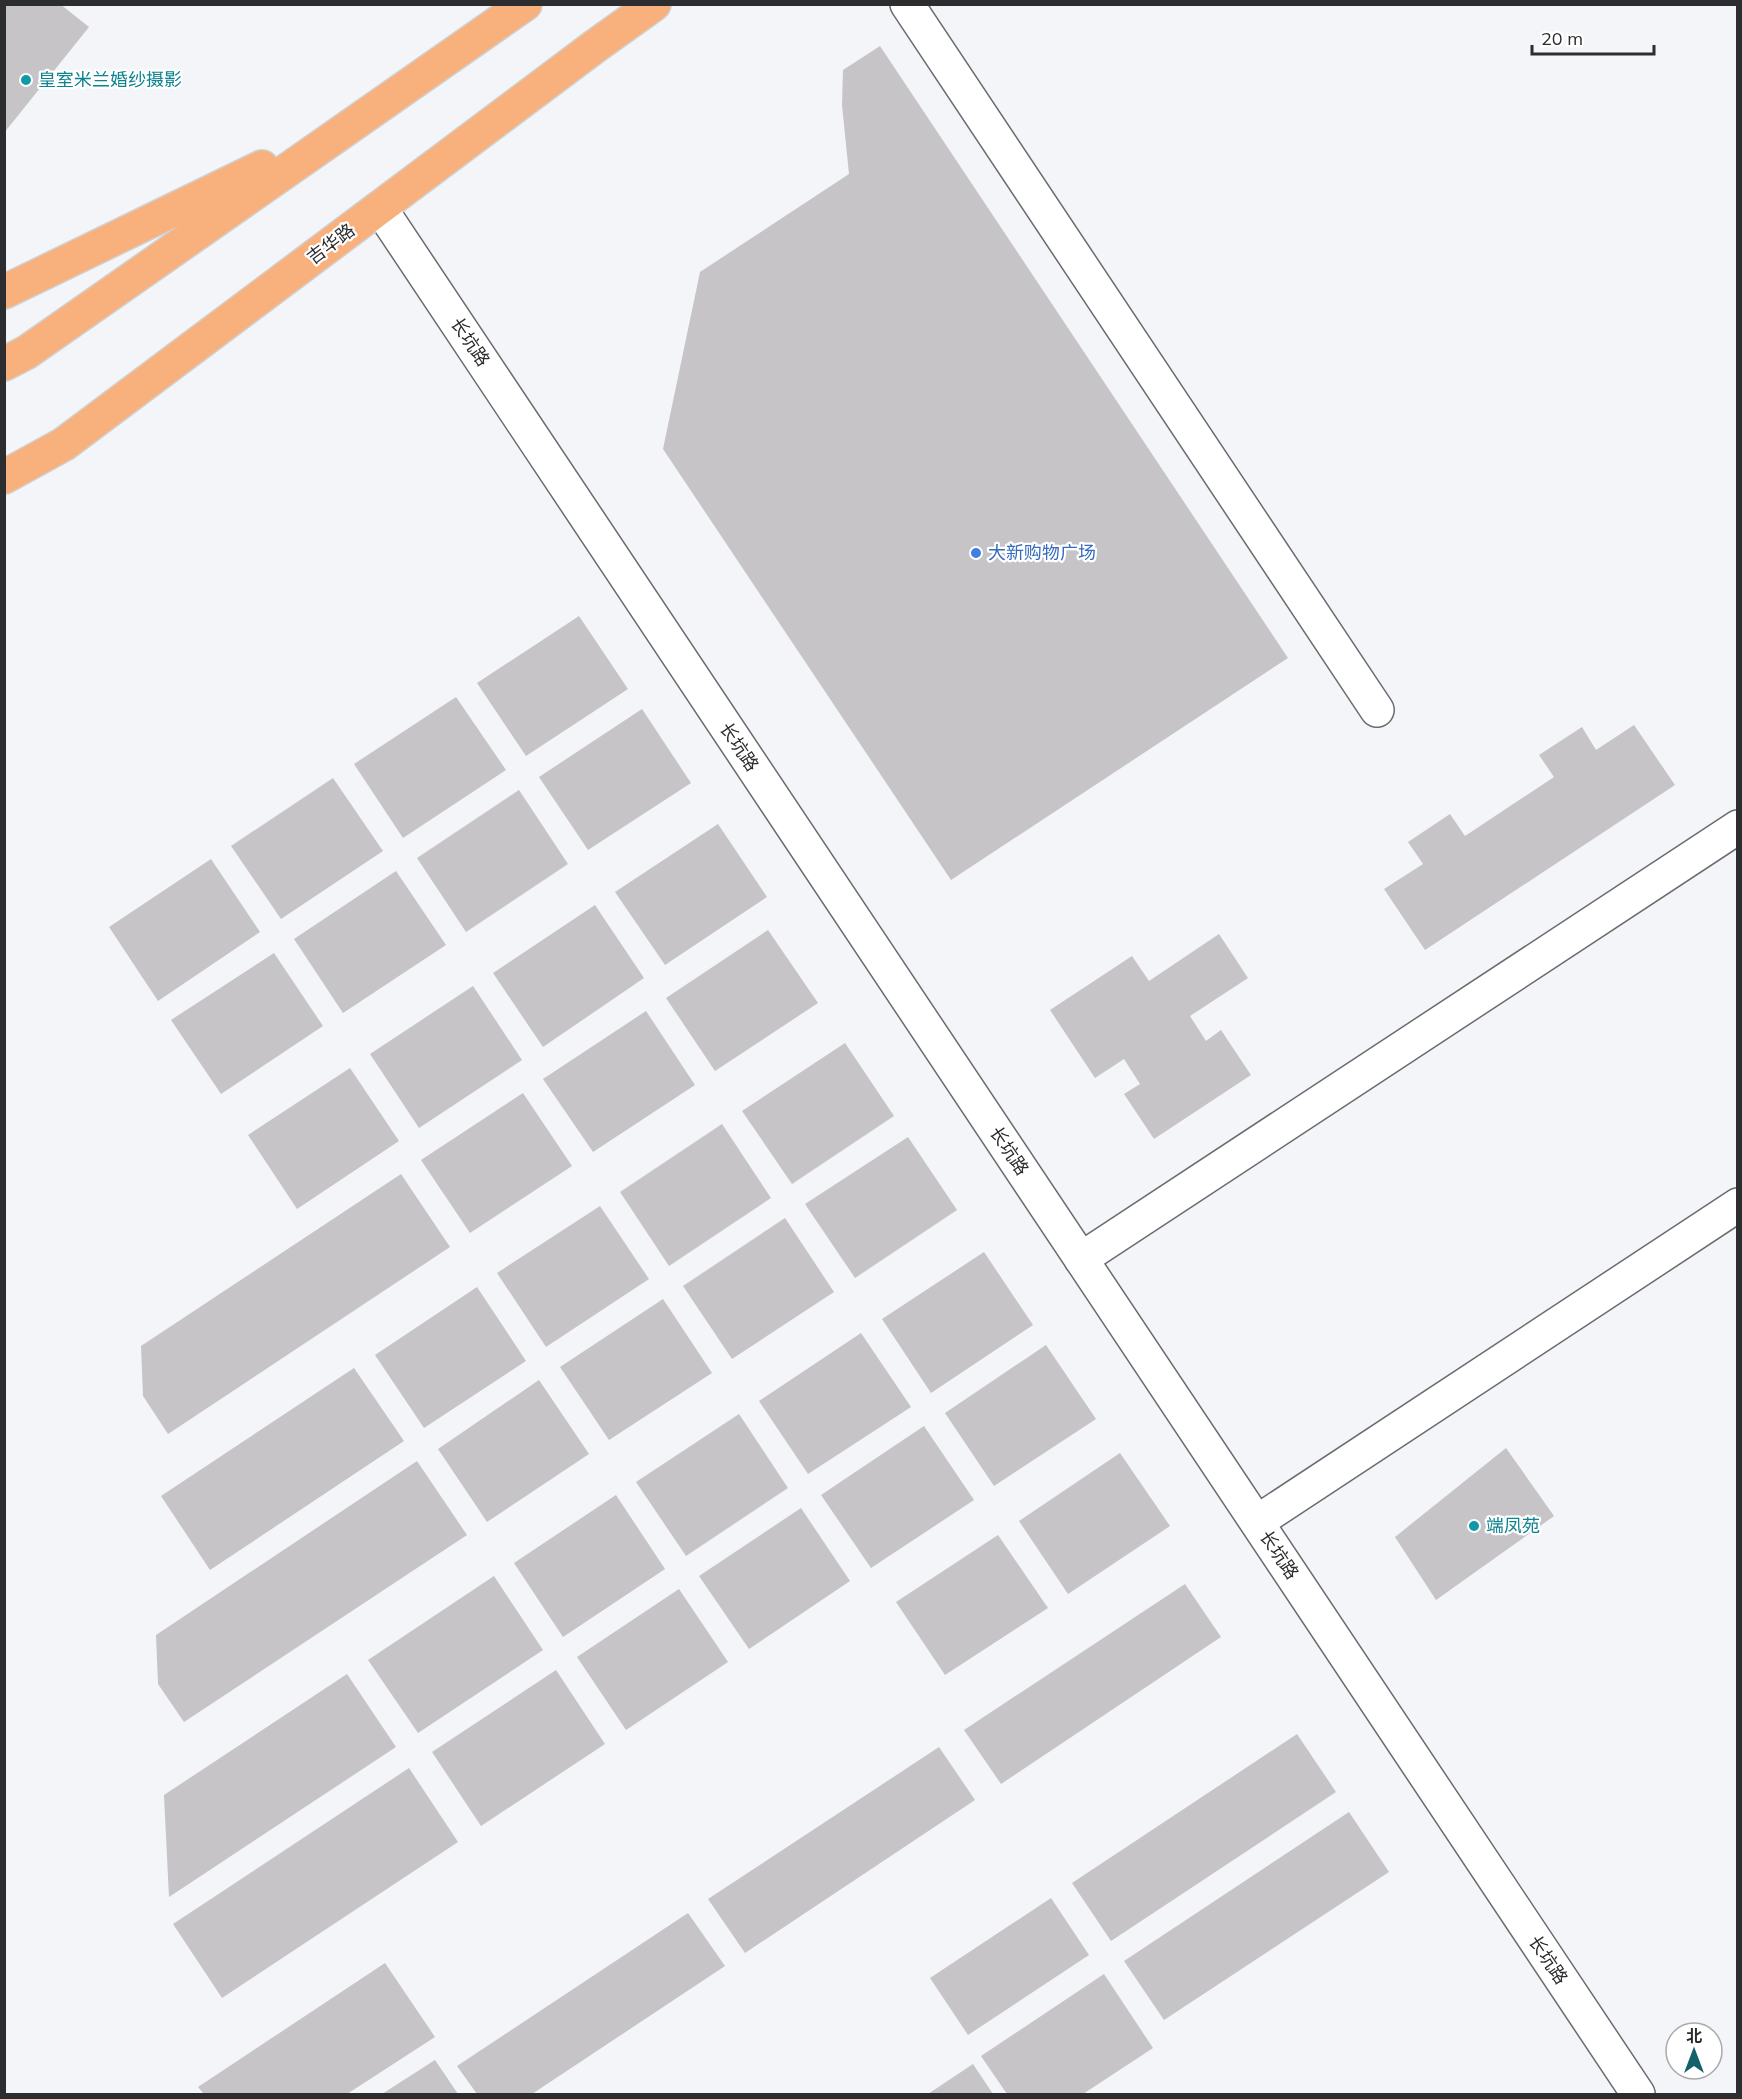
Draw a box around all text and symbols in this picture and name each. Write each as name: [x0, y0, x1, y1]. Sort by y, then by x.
scale bar: [1532, 18, 1654, 56]
text: 20 m: [1541, 27, 1583, 50]
place label: 皇室米兰婚纱摄影: [38, 68, 182, 91]
marker: 皇室米兰婚纱摄影: [19, 73, 33, 87]
street label: 吉华路: [302, 218, 359, 269]
street label: 长坑路: [446, 313, 495, 371]
place label: 大新购物广场: [988, 541, 1096, 564]
marker: 大新购物广场: [969, 546, 983, 560]
street label: 长坑路: [715, 718, 764, 776]
street label: 长坑路: [985, 1122, 1034, 1180]
place label: 端凤苑: [1486, 1514, 1540, 1537]
marker: 端凤苑: [1467, 1519, 1481, 1533]
street label: 长坑路: [1255, 1526, 1304, 1584]
street label: 长坑路: [1524, 1931, 1573, 1989]
north arrow: [1664, 2021, 1724, 2081]
text: 北: [1686, 2026, 1702, 2046]

